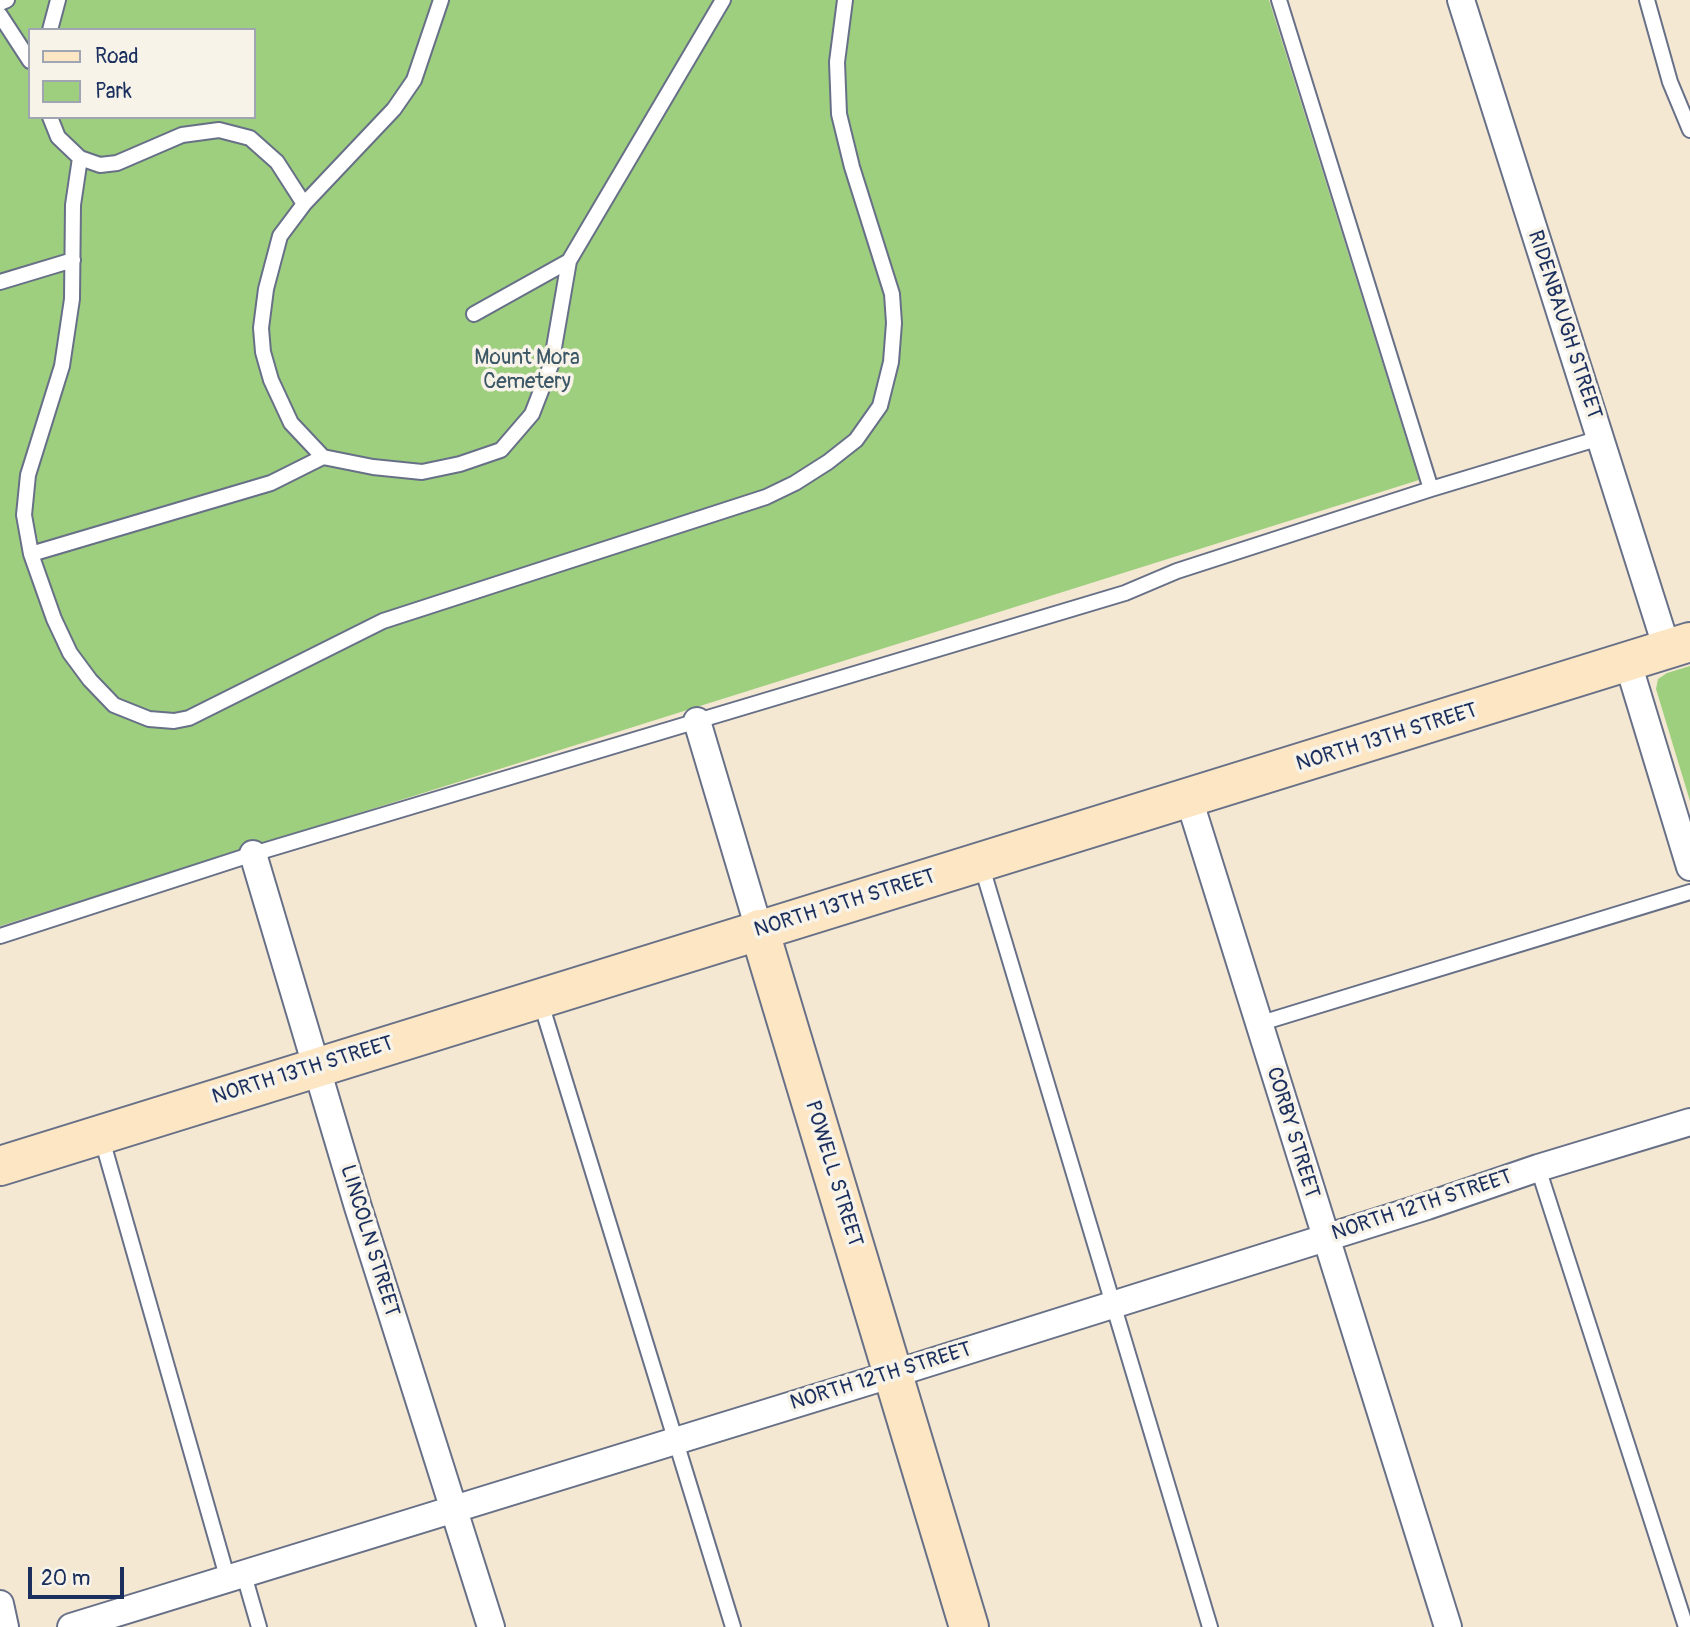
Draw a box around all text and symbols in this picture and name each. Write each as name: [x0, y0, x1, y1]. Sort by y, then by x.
legend: [28, 28, 256, 119]
text: Road: [95, 43, 139, 70]
text: Park: [95, 78, 132, 105]
street label: RIDENBAUGH STREET: [1522, 227, 1606, 423]
park label: Mount Mora Cemetery: [474, 346, 580, 396]
street label: NORTH 13TH STREET: [1293, 698, 1481, 778]
street label: NORTH 13TH STREET: [751, 864, 939, 944]
street label: NORTH 13TH STREET: [209, 1031, 397, 1111]
street label: CORBY STREET: [1260, 1064, 1324, 1202]
street label: POWELL STREET: [799, 1098, 867, 1250]
street label: LINCOLN STREET: [334, 1162, 404, 1320]
street label: NORTH 12TH STREET: [1329, 1165, 1515, 1247]
street label: NORTH 12TH STREET: [787, 1337, 975, 1417]
scale bar: [32, 1554, 128, 1598]
text: 20 m: [41, 1565, 90, 1592]

